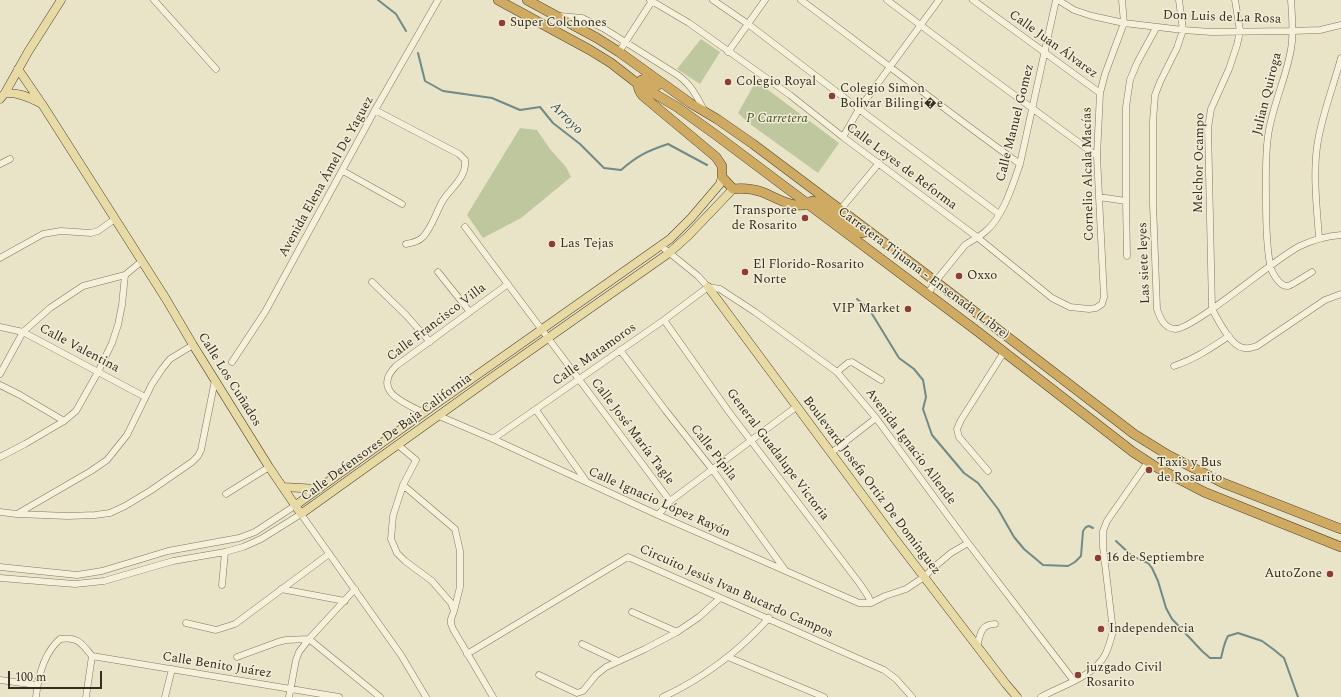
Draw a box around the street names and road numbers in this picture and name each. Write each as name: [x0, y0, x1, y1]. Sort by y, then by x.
street label: Calle Juan Álvarez: [1006, 8, 1100, 82]
street label: Don Luis de La Rosa: [1162, 8, 1282, 28]
street label: Julian Quiroga: [1250, 51, 1286, 137]
street label: Calle Manuel Gomez: [994, 63, 1038, 183]
street label: Avenida Elena Ámel De Yaguez: [276, 94, 378, 260]
street label: Cornelio Alcala Macías: [1080, 107, 1098, 241]
street label: Melchor Ocampo: [1191, 113, 1209, 213]
street label: Calle Leyes de Reforma: [843, 120, 959, 214]
street label: Carretera Tijuana - Ensenada (Libre): [834, 205, 1012, 343]
street label: Las siete leyes: [1136, 222, 1154, 304]
street label: Calle Francisco Villa: [384, 281, 490, 365]
street label: Calle Matamoros: [550, 320, 640, 390]
street label: Calle Valentina: [36, 321, 122, 377]
street label: Calle Los Cuñados: [194, 330, 264, 430]
street label: Calle Defensores De Baja California: [299, 371, 475, 505]
street label: Calle José María Tagle: [587, 376, 677, 488]
street label: General Guadalupe Victoria: [722, 386, 832, 524]
street label: Avenida Ignacio Allende: [861, 386, 959, 508]
street label: Boulevard Josefa Ortiz De Domínguez: [799, 394, 943, 578]
street label: Calle Pípila: [686, 422, 740, 484]
street label: Calle Ignacio López Rayón: [586, 465, 732, 541]
street label: Circuito Jesús Ivan Bucardo Campos: [637, 542, 835, 642]
street label: Calle Benito Juárez: [161, 650, 273, 682]

